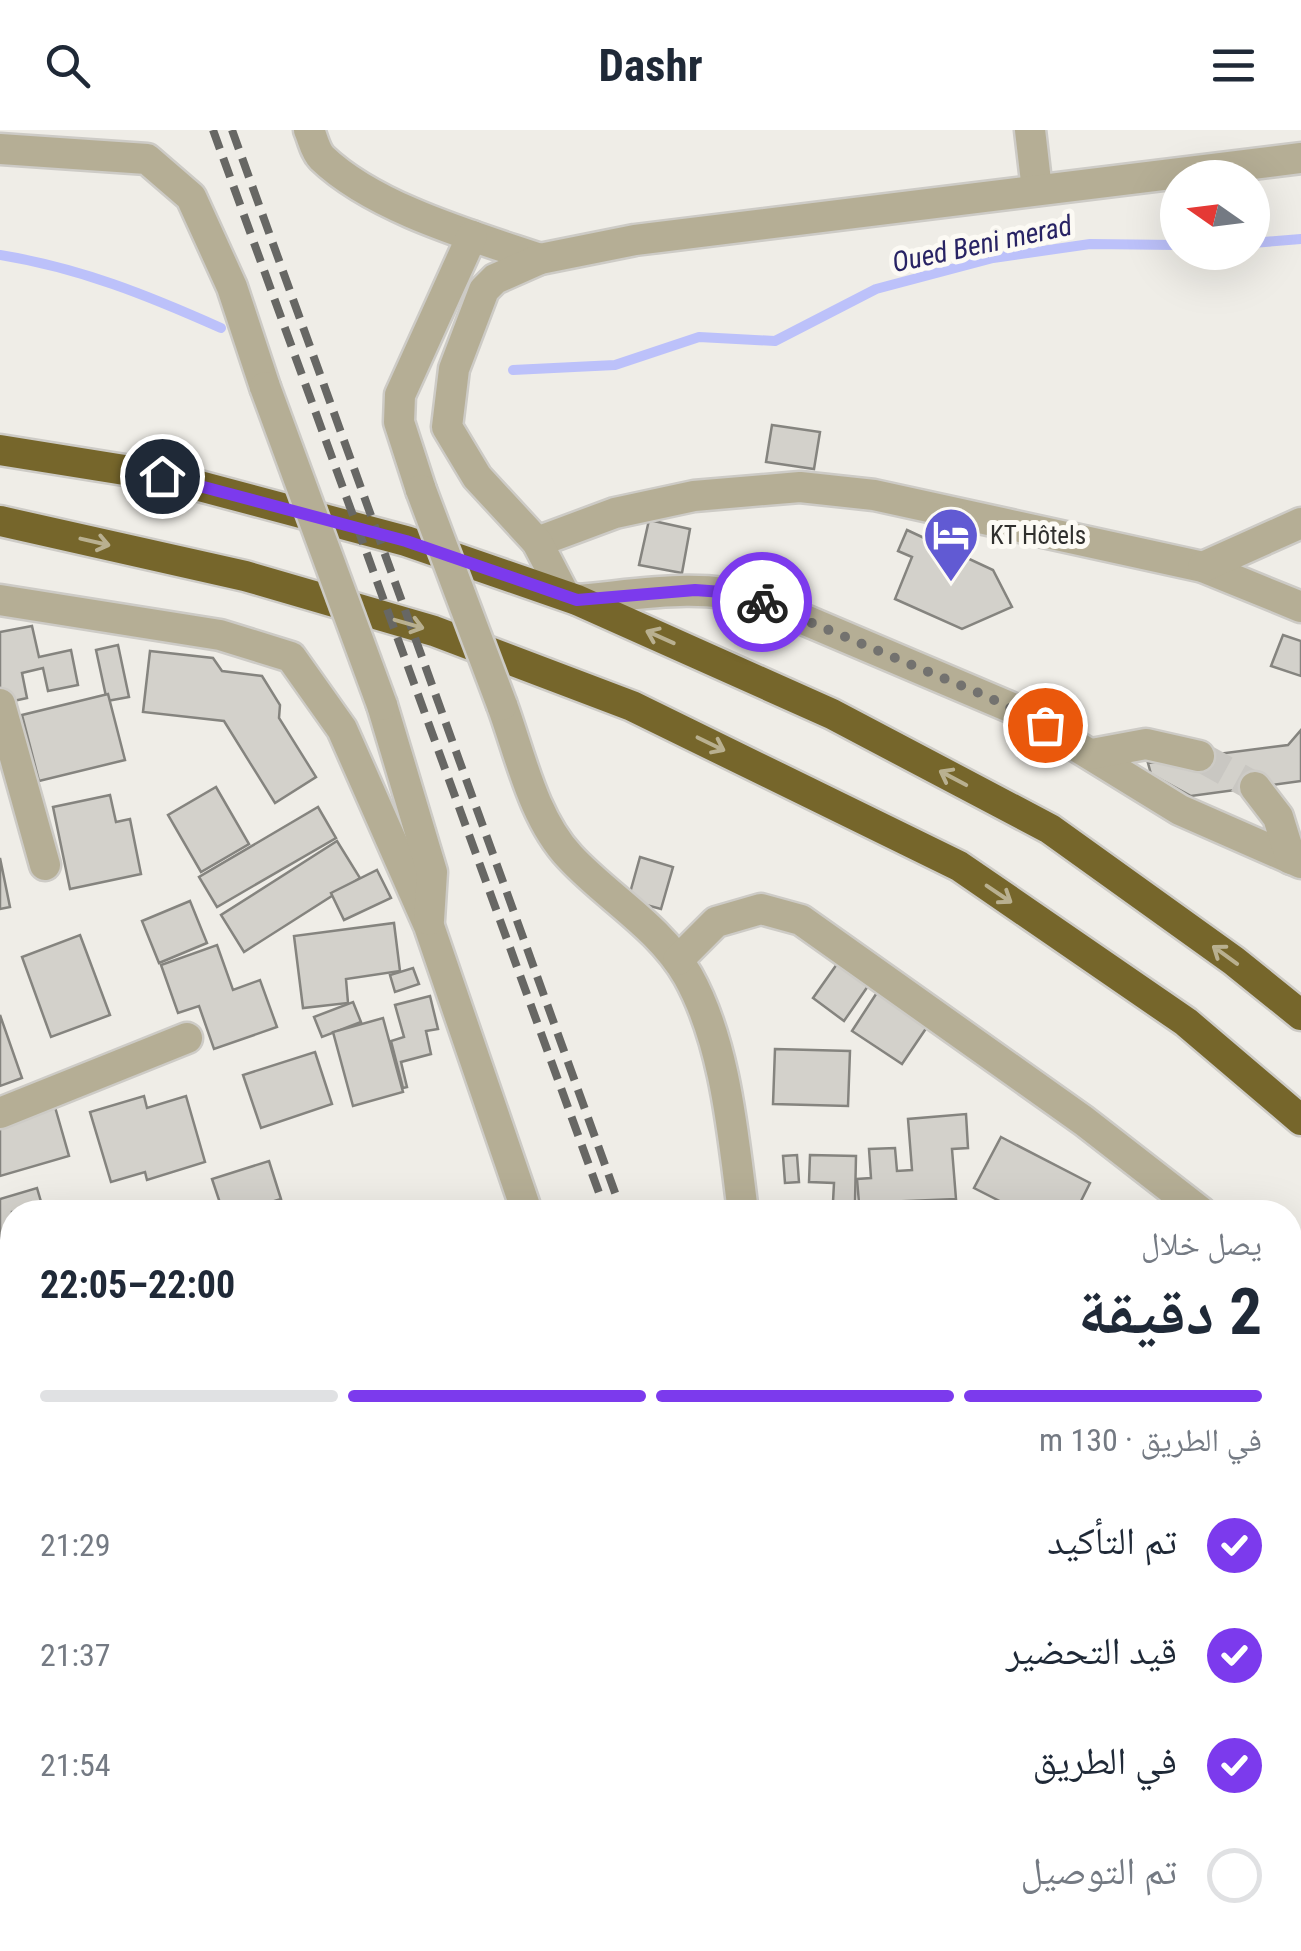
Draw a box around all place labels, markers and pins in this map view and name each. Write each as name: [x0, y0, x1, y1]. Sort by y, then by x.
pin: [120, 434, 205, 519]
hotel icon: KT Hôtels: [921, 505, 981, 584]
place label: KT Hôtels: [990, 521, 1086, 550]
pin: [1003, 683, 1088, 768]

